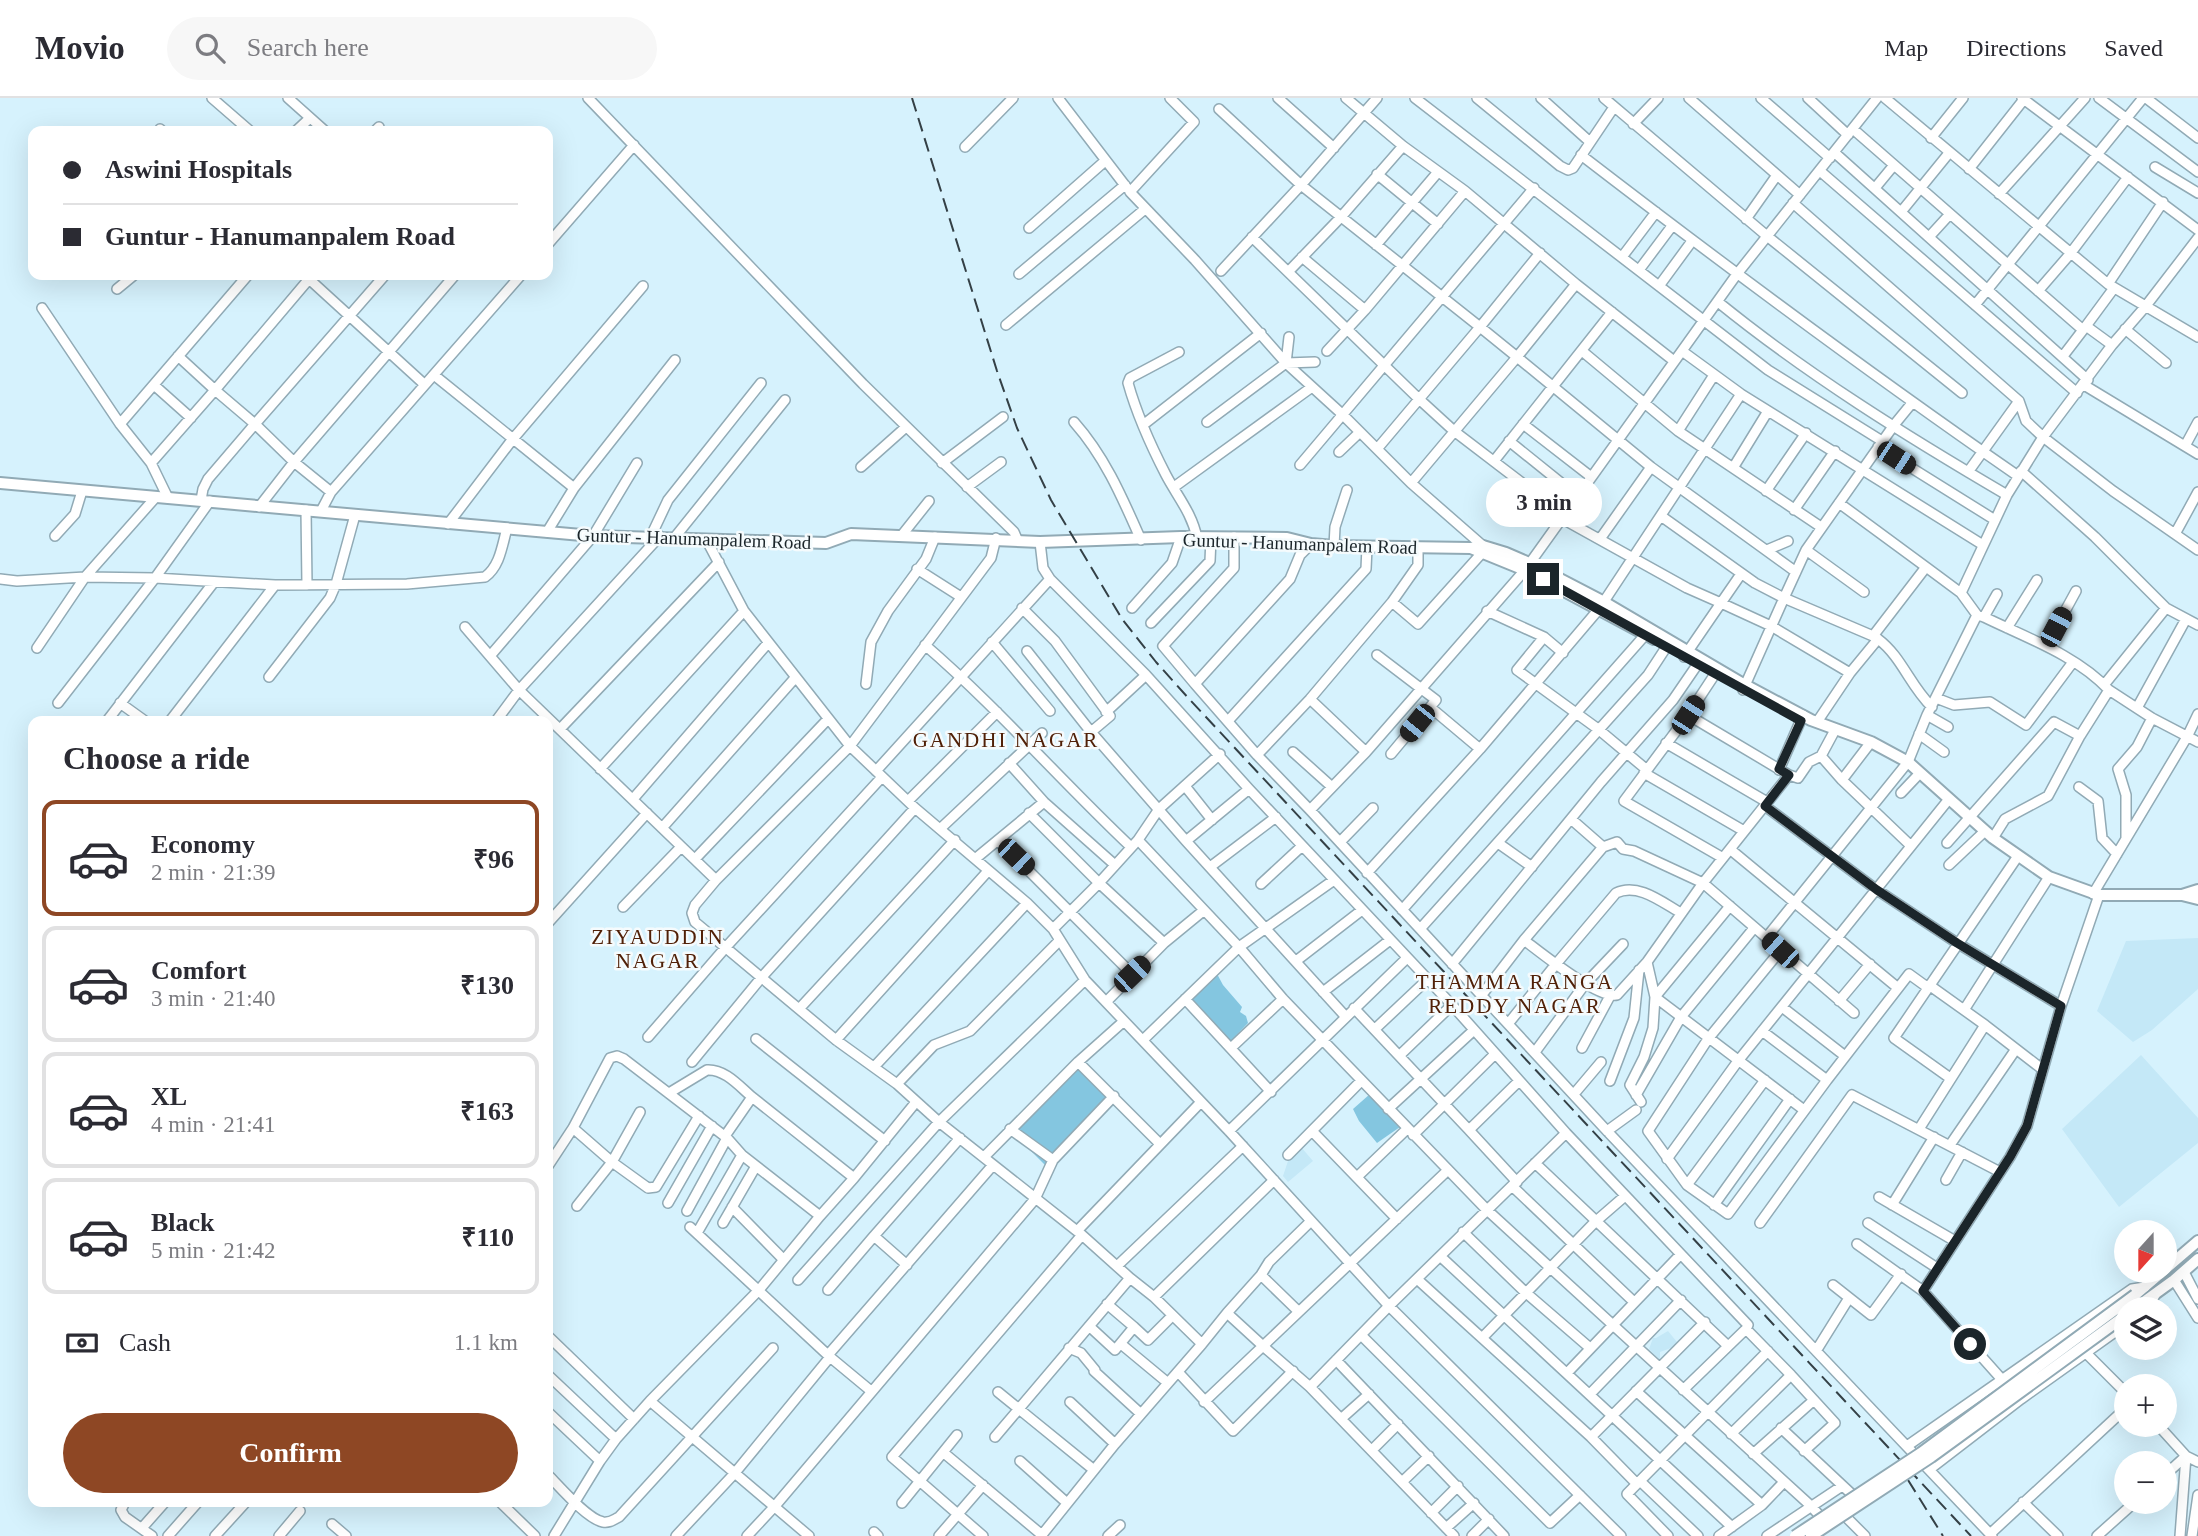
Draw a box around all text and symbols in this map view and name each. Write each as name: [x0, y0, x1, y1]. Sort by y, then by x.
search box: [167, 17, 657, 80]
icon: search: [191, 29, 229, 67]
text: Movio: [35, 30, 125, 66]
text: Search here: [247, 33, 369, 62]
text: Map: [1884, 35, 1928, 61]
text: Directions: [1966, 35, 2066, 61]
text: Saved: [2104, 35, 2163, 61]
text: Aswini Hospitals: [105, 155, 292, 184]
text: Guntur - Hanumanpalem Road: [105, 222, 455, 251]
car: [1873, 438, 1920, 478]
callout: 3 min: [1485, 477, 1601, 526]
text: 3 min: [1516, 490, 1572, 515]
street label: Guntur - Hanumanpalem Road: [576, 524, 812, 553]
street label: Guntur - Hanumanpalem Road: [1182, 529, 1418, 558]
route end: [1527, 563, 1559, 595]
car: [2037, 604, 2076, 650]
car: [1668, 692, 1709, 738]
car: [1396, 700, 1439, 746]
district label: GANDHI NAGAR: [913, 728, 1099, 752]
text: Choose a ride: [63, 740, 250, 776]
icon: car: [67, 827, 130, 890]
text: Economy: [151, 830, 255, 859]
car: [994, 835, 1039, 879]
text: ₹96: [473, 845, 514, 874]
text: 2 min · 21:39: [151, 860, 276, 885]
district label: ZIYAUDDIN NAGAR: [591, 925, 725, 973]
car: [1758, 928, 1803, 972]
car: [1110, 952, 1155, 996]
icon: car: [67, 953, 130, 1016]
text: Comfort: [151, 956, 246, 985]
district label: THAMMA RANGA REDDY NAGAR: [1416, 970, 1614, 1018]
text: ₹130: [460, 971, 514, 1000]
text: 3 min · 21:40: [151, 986, 276, 1011]
icon: car: [67, 1079, 130, 1142]
text: XL: [151, 1082, 187, 1111]
text: ₹163: [460, 1097, 514, 1126]
text: 4 min · 21:41: [151, 1112, 276, 1137]
icon: car: [67, 1205, 130, 1268]
text: Black: [151, 1208, 215, 1237]
north arrow: [2114, 1220, 2177, 1283]
map controls: [2114, 1220, 2177, 1514]
text: ₹110: [462, 1223, 514, 1252]
text: 5 min · 21:42: [151, 1238, 276, 1263]
button: layers: [2114, 1297, 2177, 1360]
icon: cash: [63, 1324, 101, 1362]
text: Cash: [119, 1328, 171, 1357]
route start: [1954, 1328, 1986, 1360]
text: 1.1 km: [454, 1330, 518, 1355]
button: +: [2114, 1374, 2177, 1437]
button: Confirm: [63, 1413, 518, 1493]
button: −: [2114, 1451, 2177, 1514]

